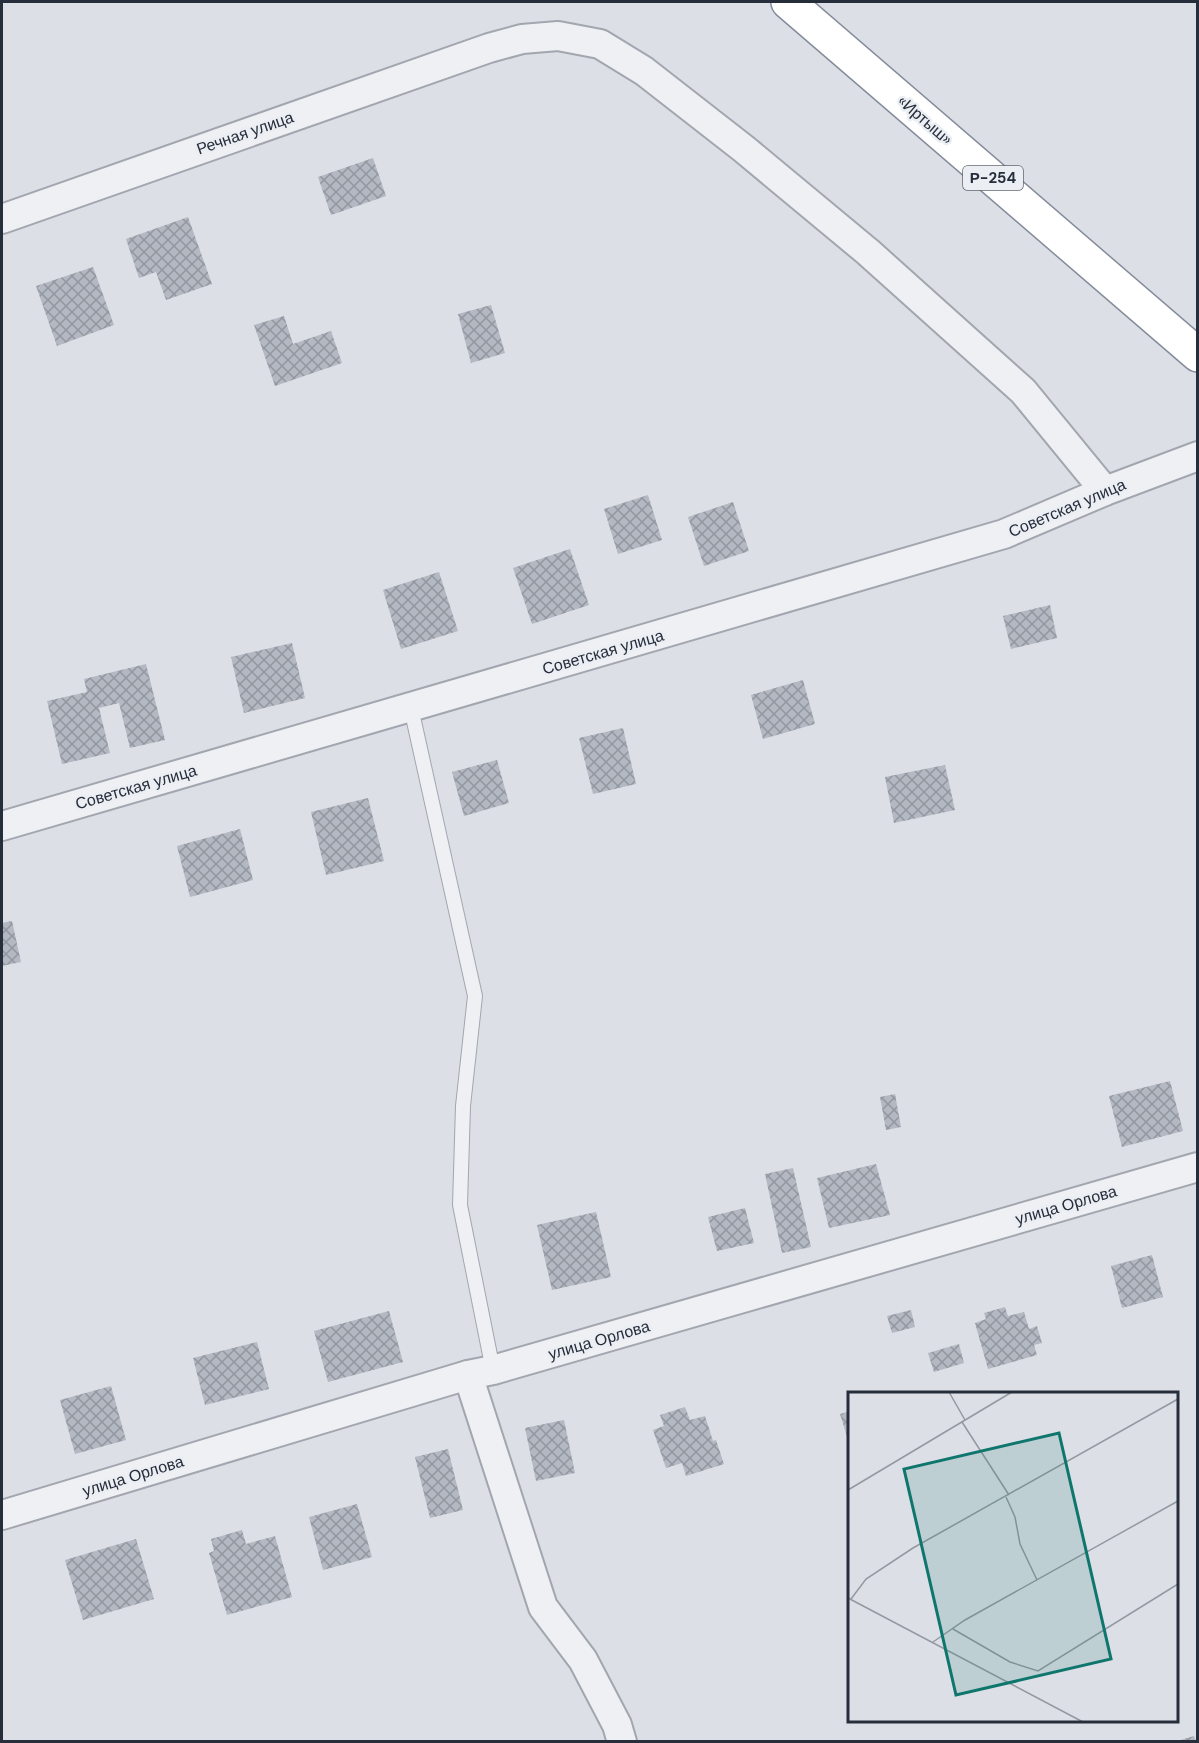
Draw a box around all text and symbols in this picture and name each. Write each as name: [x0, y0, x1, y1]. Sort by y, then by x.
street label: «Иртыш»: [893, 90, 957, 150]
street label: Речная улица: [194, 107, 296, 159]
road number: Р-254: [963, 166, 1023, 190]
street label: Советская улица: [1005, 474, 1129, 542]
street label: Советская улица: [540, 625, 666, 679]
street label: Советская улица: [73, 760, 199, 814]
street label: улица Орлова: [1013, 1180, 1119, 1230]
street label: улица Орлова: [546, 1315, 652, 1365]
inset map: [848, 1392, 1178, 1722]
street label: улица Орлова: [80, 1451, 186, 1501]

